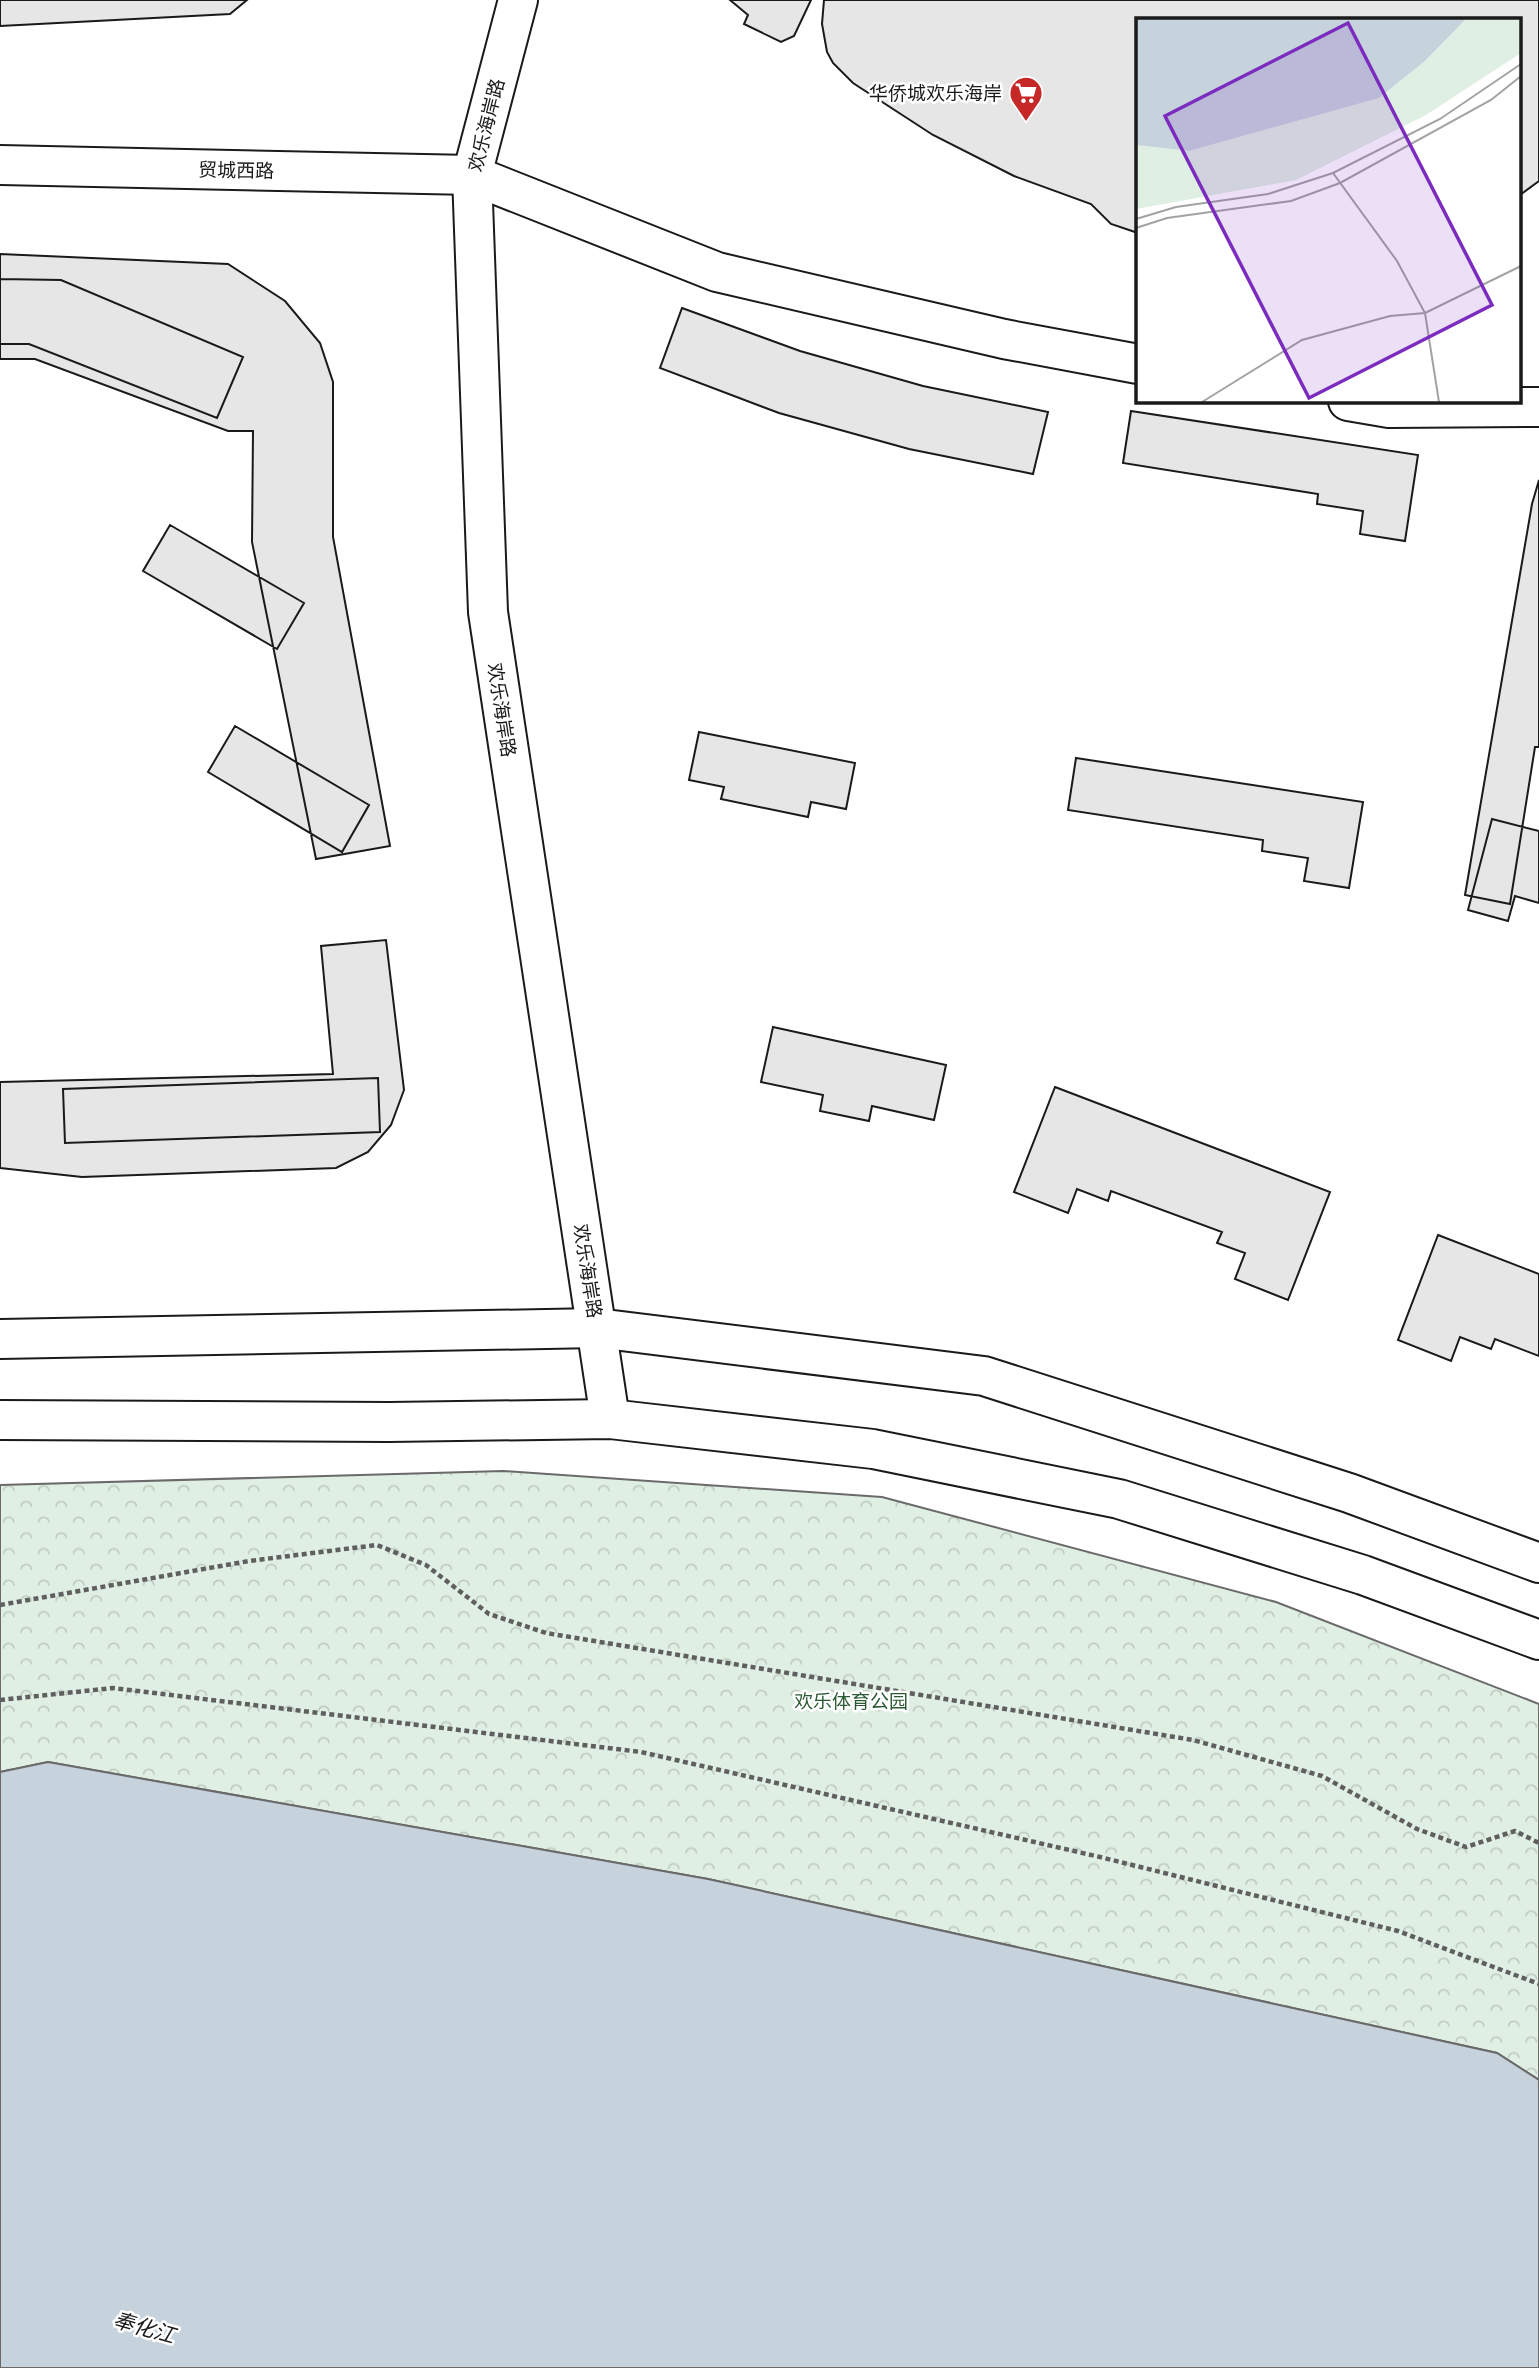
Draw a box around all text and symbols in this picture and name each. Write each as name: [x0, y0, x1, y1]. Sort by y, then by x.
inset map: [1136, 18, 1522, 402]
supermarket icon: 华侨城欢乐海岸: [1007, 74, 1045, 123]
street label: 欢乐海岸路: [463, 76, 511, 174]
place label: 华侨城欢乐海岸: [869, 81, 1002, 107]
street label: 贸城西路: [198, 157, 274, 185]
street label: 欢乐海岸路: [481, 661, 521, 759]
street label: 欢乐海岸路: [567, 1222, 607, 1320]
park label: 欢乐体育公园: [794, 1689, 908, 1715]
water label: 奉化江: [110, 2306, 180, 2351]

